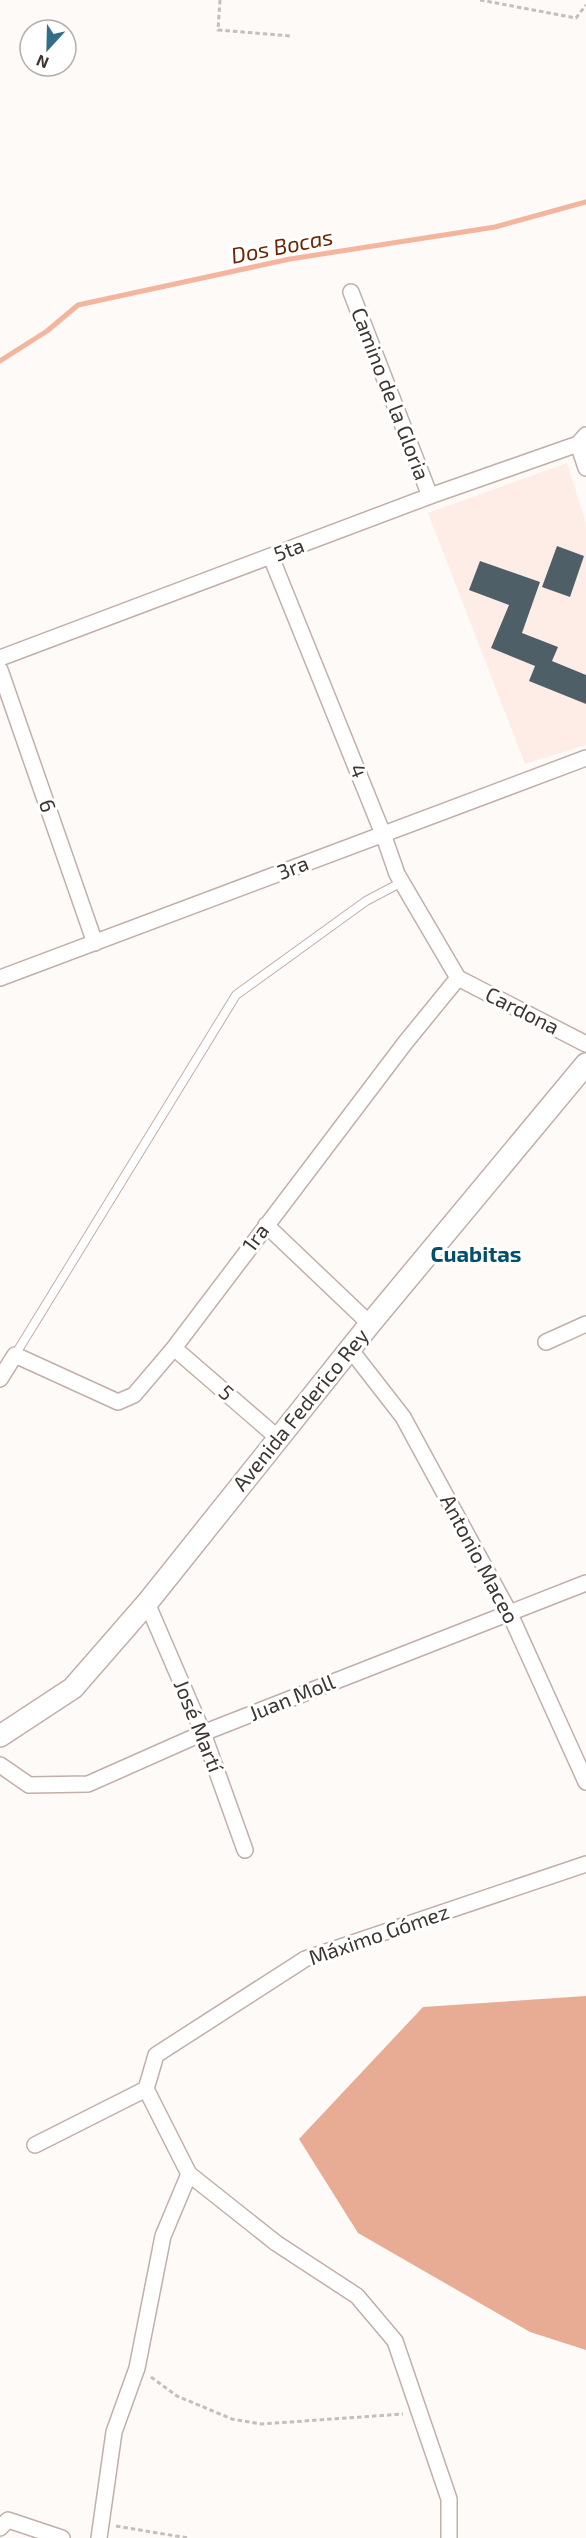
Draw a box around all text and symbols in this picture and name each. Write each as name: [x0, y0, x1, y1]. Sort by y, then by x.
north arrow: [18, 18, 78, 78]
text: N: [33, 51, 51, 73]
water label: Dos Bocas: [229, 222, 335, 268]
street label: Camino de la Gloria: [347, 304, 436, 483]
street label: 5ta: [270, 531, 307, 566]
street label: 4: [345, 760, 373, 781]
street label: 6: [35, 796, 62, 815]
street label: 3ra: [273, 849, 312, 884]
street label: Cardona: [482, 981, 564, 1039]
street label: 1ra: [236, 1218, 273, 1256]
district label: Cuabitas: [431, 1240, 521, 1266]
street label: Avenida Federico Rey: [227, 1323, 373, 1495]
street label: 5: [215, 1379, 239, 1405]
street label: Antonio Maceo: [436, 1490, 525, 1627]
street label: Juan Moll: [245, 1668, 339, 1725]
street label: José Martí: [170, 1676, 229, 1776]
street label: Máximo Gómez: [305, 1898, 452, 1969]

